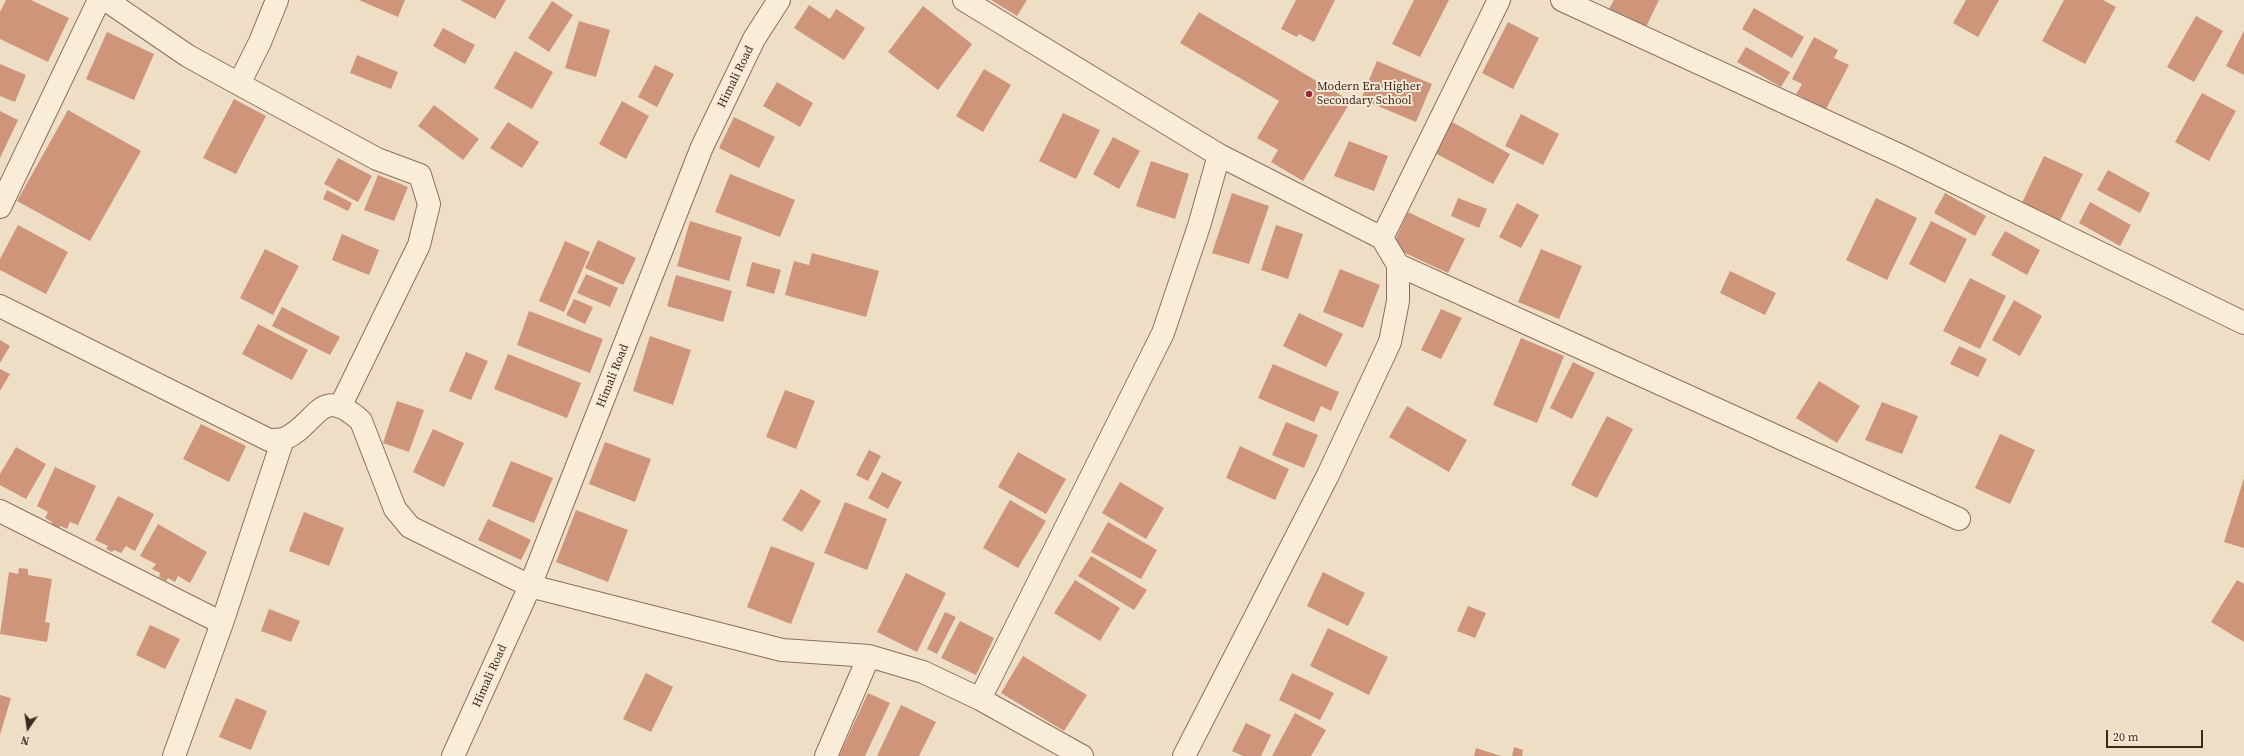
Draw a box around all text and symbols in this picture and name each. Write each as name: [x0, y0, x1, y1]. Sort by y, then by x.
street label: Himali Road: [715, 44, 757, 110]
place label: Modern Era Higher Secondary School: [1317, 80, 1421, 108]
marker: Modern Era Higher Secondary School: [1304, 89, 1314, 99]
street label: Himali Road: [594, 342, 632, 410]
street label: Himali Road: [470, 642, 510, 710]
north arrow: [8, 708, 48, 748]
scale bar: [2108, 722, 2205, 748]
text: 20 m: [2113, 729, 2139, 745]
text: N: [20, 732, 31, 748]

